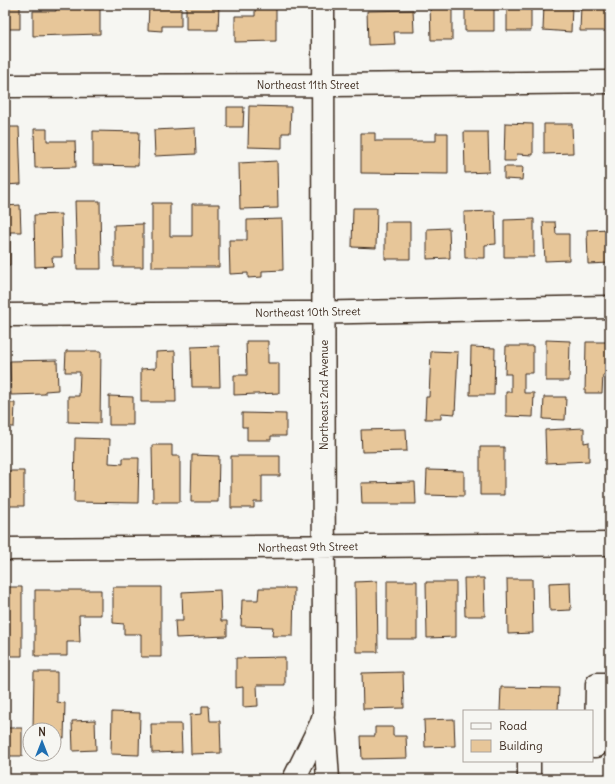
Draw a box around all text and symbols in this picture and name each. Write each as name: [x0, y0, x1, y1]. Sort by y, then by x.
street label: Northeast 11th Street: [257, 78, 360, 92]
street label: Northeast 10th Street: [255, 304, 361, 320]
street label: Northeast 2nd Avenue: [317, 340, 331, 450]
street label: Northeast 9th Street: [258, 539, 358, 555]
legend: [463, 710, 593, 762]
text: Road: [499, 718, 527, 733]
north arrow: [22, 722, 62, 762]
text: N: [38, 725, 46, 739]
text: Building: [499, 738, 543, 753]

